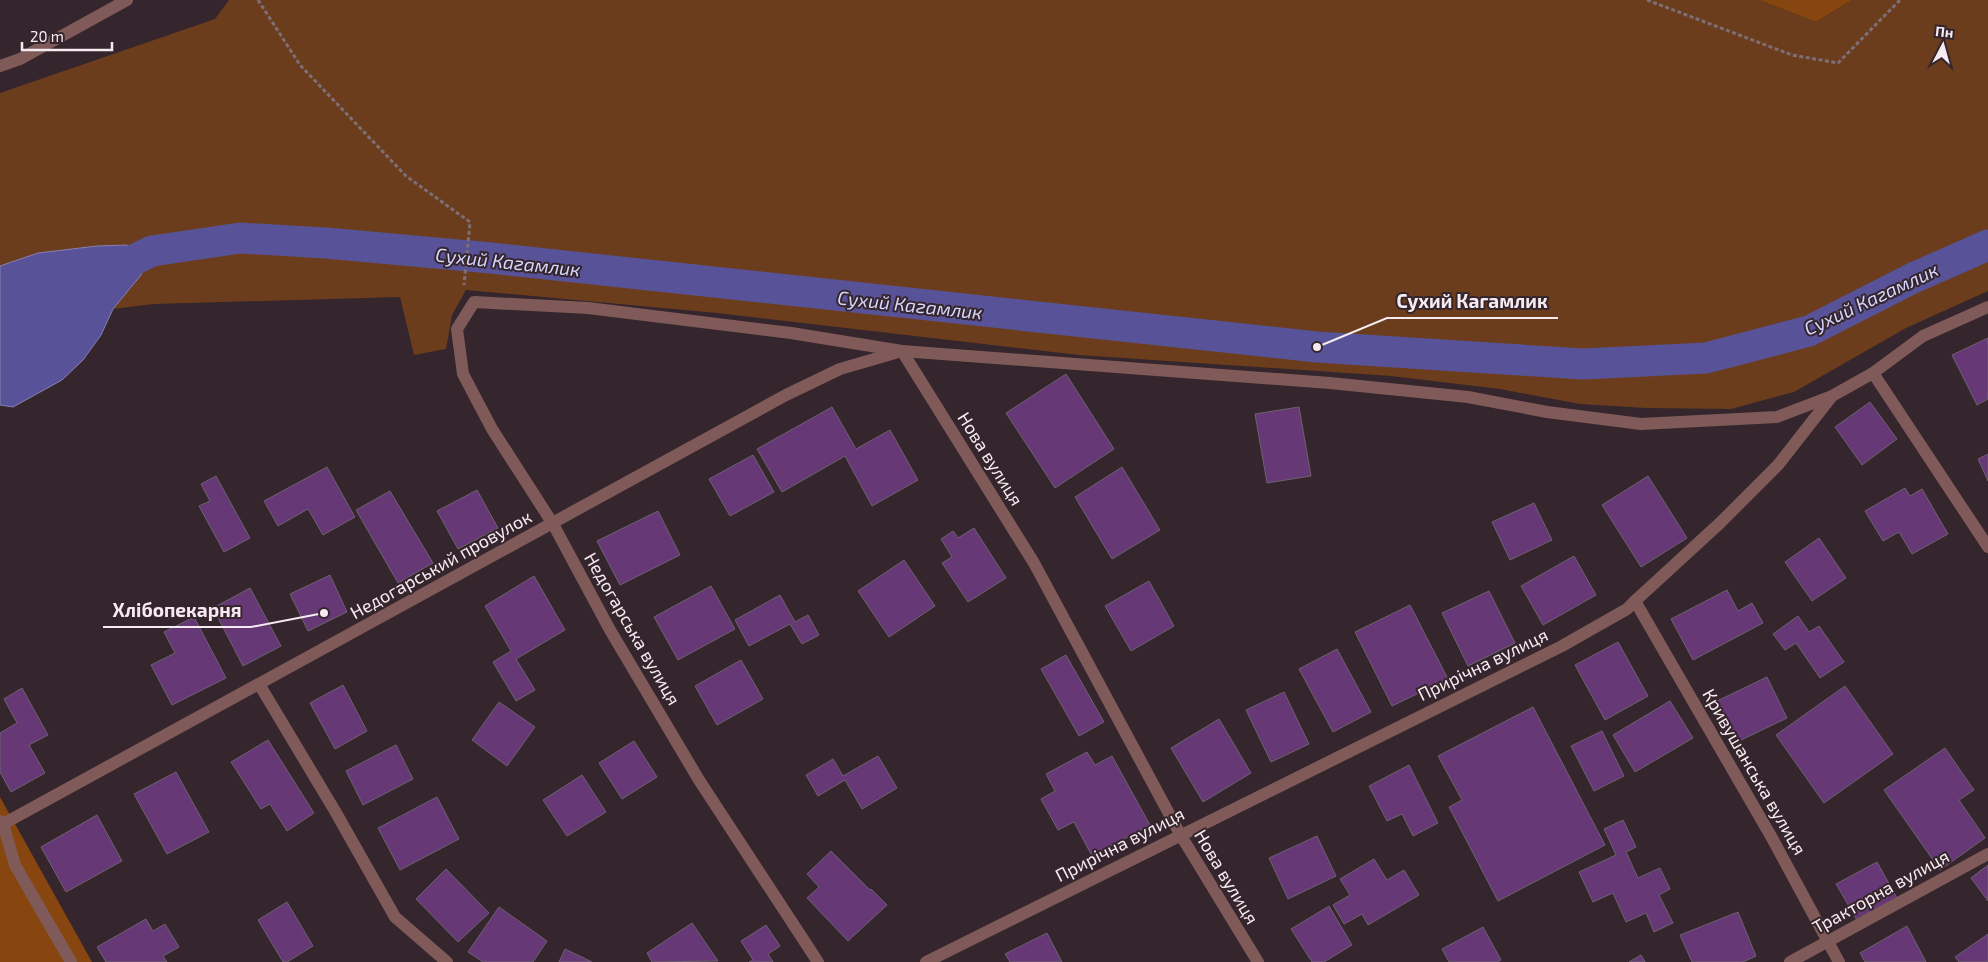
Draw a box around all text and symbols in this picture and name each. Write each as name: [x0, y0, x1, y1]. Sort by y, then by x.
scale bar: [22, 20, 112, 52]
north arrow: [1918, 20, 1968, 70]
text: Пн: [1934, 22, 1954, 41]
text: 20 m: [30, 27, 64, 45]
water label: Сухий Кагамлик: [434, 242, 582, 281]
water label: Сухий Кагамлик: [1800, 257, 1942, 340]
callout: Сухий Кагамлик: [1387, 284, 1558, 318]
water label: Сухий Кагамлик: [836, 285, 984, 324]
text: Сухий Кагамлик: [1396, 289, 1548, 312]
street label: Нова вулиця: [953, 408, 1028, 509]
street label: Недогарський провулок: [346, 505, 535, 623]
street label: Недогарська вулиця: [580, 548, 686, 709]
callout: Хлібопекарня: [103, 593, 251, 627]
text: Хлібопекарня: [113, 598, 241, 621]
street label: Прирічна вулиця: [1414, 623, 1551, 705]
street label: Кривушанська вулиця: [1698, 685, 1811, 858]
street label: Прирічна вулиця: [1051, 802, 1188, 886]
street label: Нова вулиця: [1190, 825, 1264, 928]
street label: Тракторна вулиця: [1808, 844, 1953, 938]

